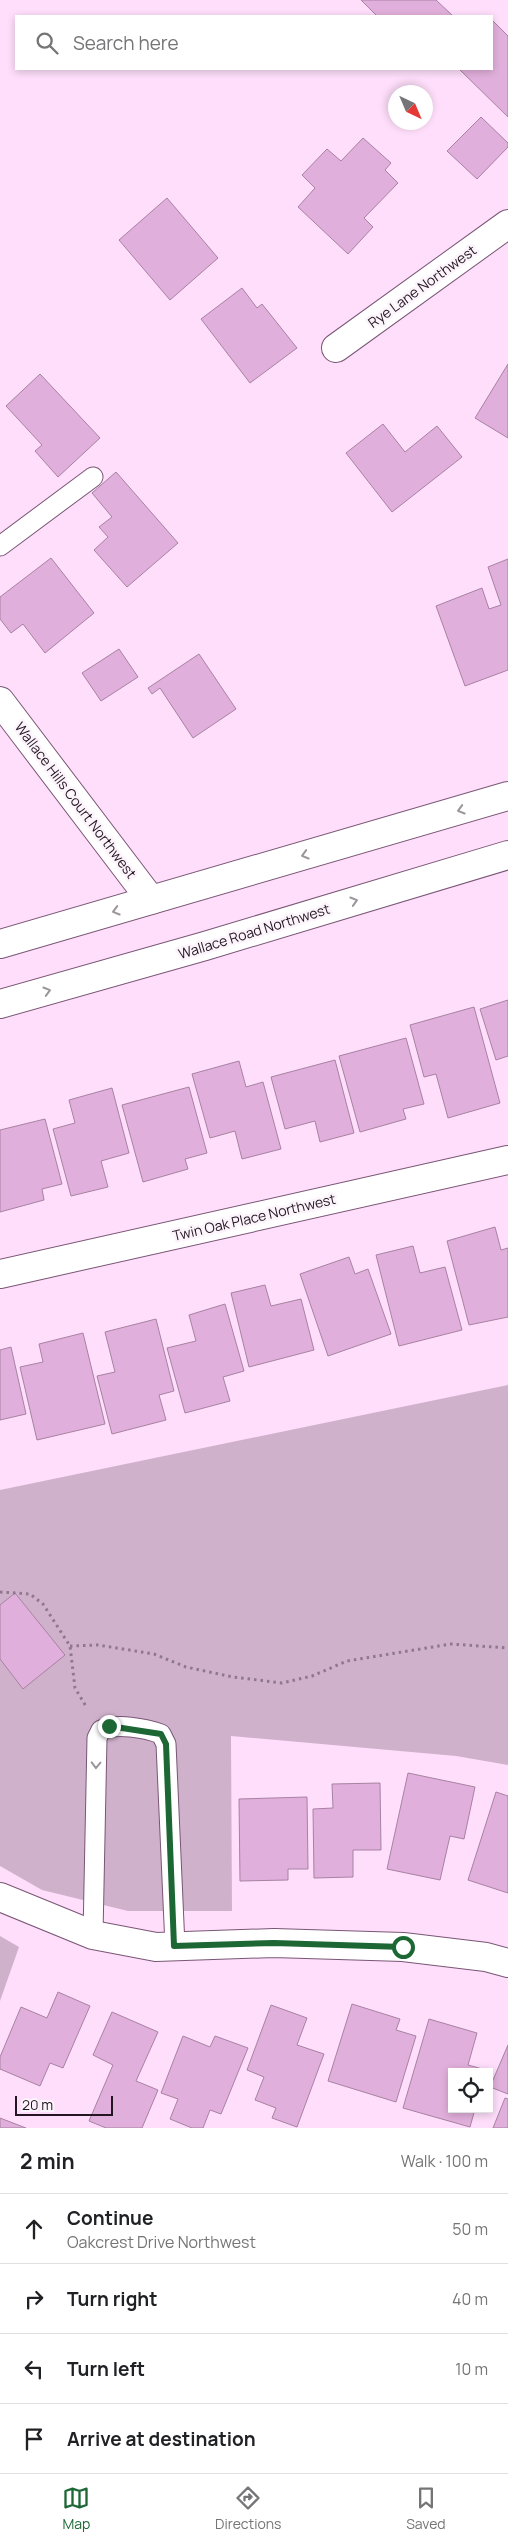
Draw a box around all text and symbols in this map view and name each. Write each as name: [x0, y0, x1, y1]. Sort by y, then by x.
search box: [15, 15, 493, 70]
icon: search: [33, 29, 61, 57]
text: Search here: [73, 30, 179, 56]
north arrow: [388, 85, 433, 130]
street label: Rye Lane Northwest: [364, 240, 480, 332]
street label: Wallace Hills Court Northwest: [11, 718, 141, 882]
one-way arrow: [458, 804, 466, 814]
one-way arrow: [302, 850, 310, 860]
one-way arrow: [349, 897, 358, 907]
street label: Wallace Road Northwest: [176, 899, 332, 963]
one-way arrow: [112, 905, 120, 915]
one-way arrow: [42, 986, 50, 996]
street label: Twin Oak Place Northwest: [171, 1189, 338, 1245]
route end: [98, 1715, 121, 1738]
one-way arrow: [91, 1761, 102, 1769]
route start: [392, 1936, 415, 1959]
map controls: [448, 2068, 493, 2113]
button: locate: [448, 2068, 493, 2113]
scale bar: [15, 2093, 112, 2116]
text: 20 m: [22, 2095, 53, 2114]
text: 2 min: [20, 2147, 75, 2175]
text: Walk · 100 m: [401, 2150, 488, 2172]
text: Continue: [67, 2205, 153, 2231]
icon: ahead: [20, 2215, 48, 2243]
text: 50 m: [452, 2218, 488, 2240]
text: Oakcrest Drive Northwest: [67, 2231, 256, 2253]
icon: right: [20, 2285, 48, 2313]
text: Turn right: [67, 2286, 157, 2312]
text: 40 m: [452, 2288, 488, 2310]
icon: left: [20, 2355, 48, 2383]
text: Turn left: [67, 2356, 145, 2382]
text: 10 m: [455, 2358, 488, 2380]
icon: arrive: [20, 2425, 48, 2453]
text: Arrive at destination: [67, 2426, 256, 2452]
tab: Map: [62, 2484, 90, 2533]
tab: Directions: [215, 2484, 281, 2533]
tab: Saved: [406, 2484, 446, 2533]

